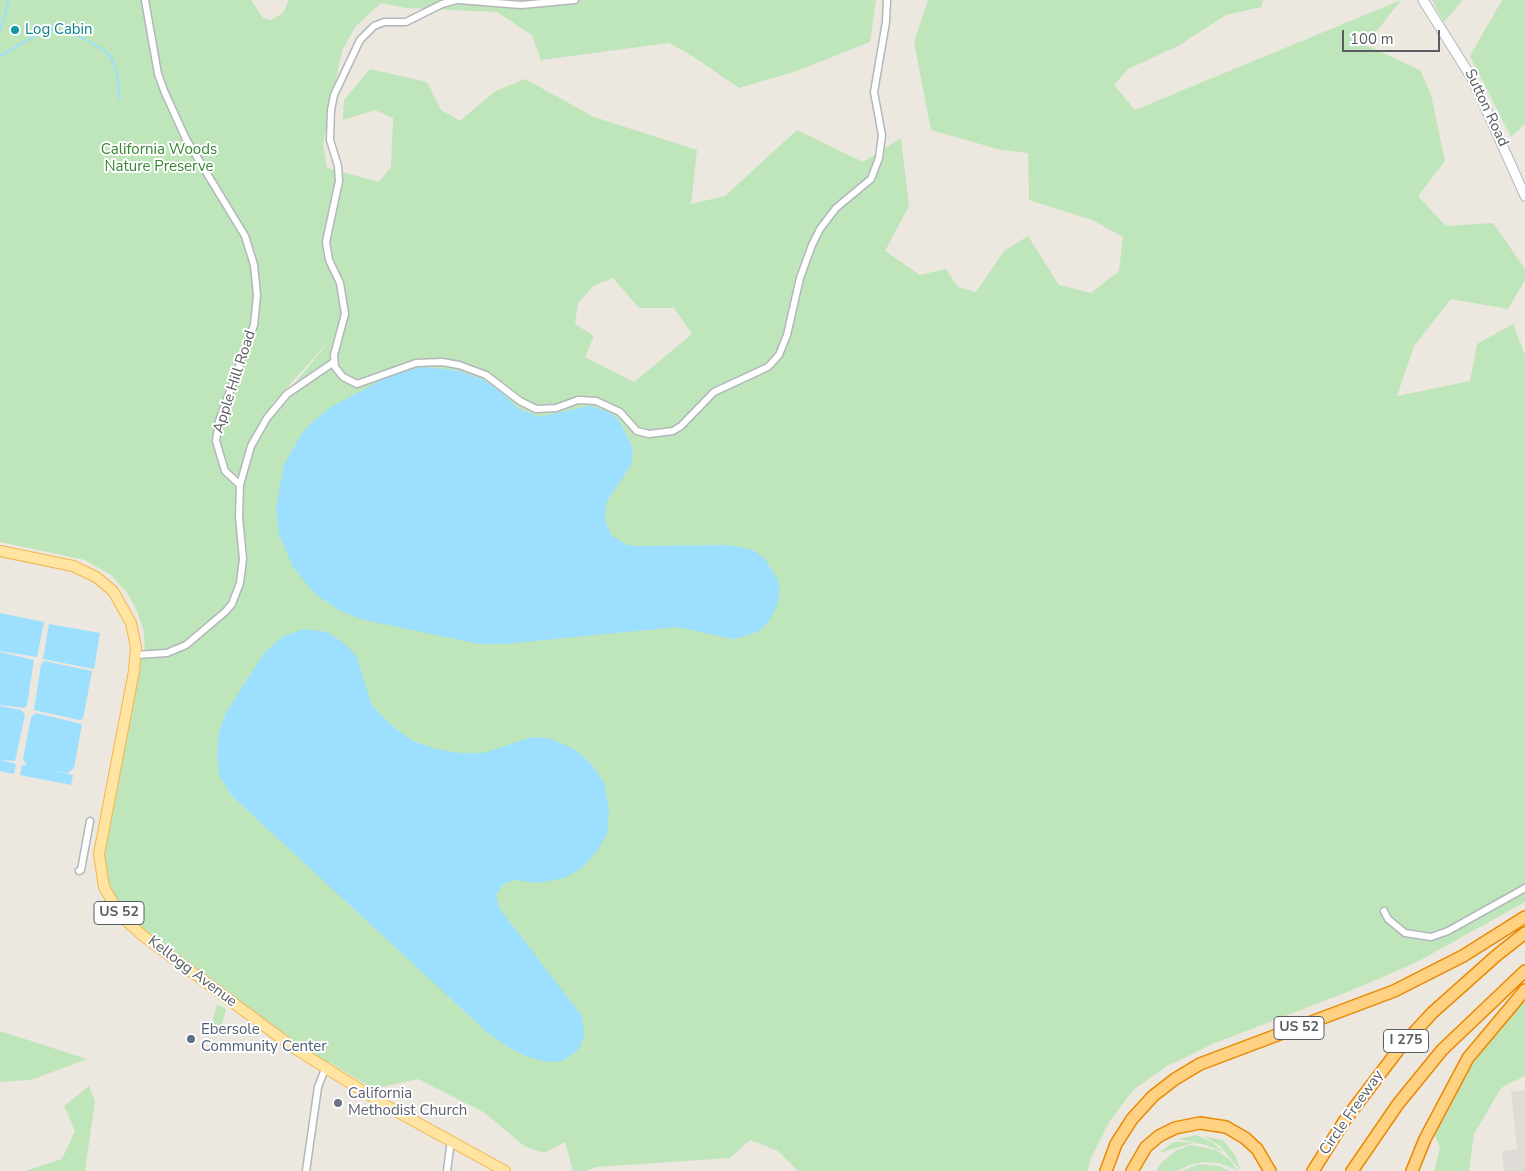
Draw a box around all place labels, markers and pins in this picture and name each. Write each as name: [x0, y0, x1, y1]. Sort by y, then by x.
place label: Log Cabin: [25, 21, 93, 39]
marker: Log Cabin: [9, 24, 21, 36]
place label: Ebersole Community Center: [201, 1021, 327, 1056]
marker: Ebersole Community Center: [185, 1033, 197, 1045]
place label: California Methodist Church: [348, 1085, 467, 1120]
marker: California Methodist Church: [332, 1097, 344, 1109]

